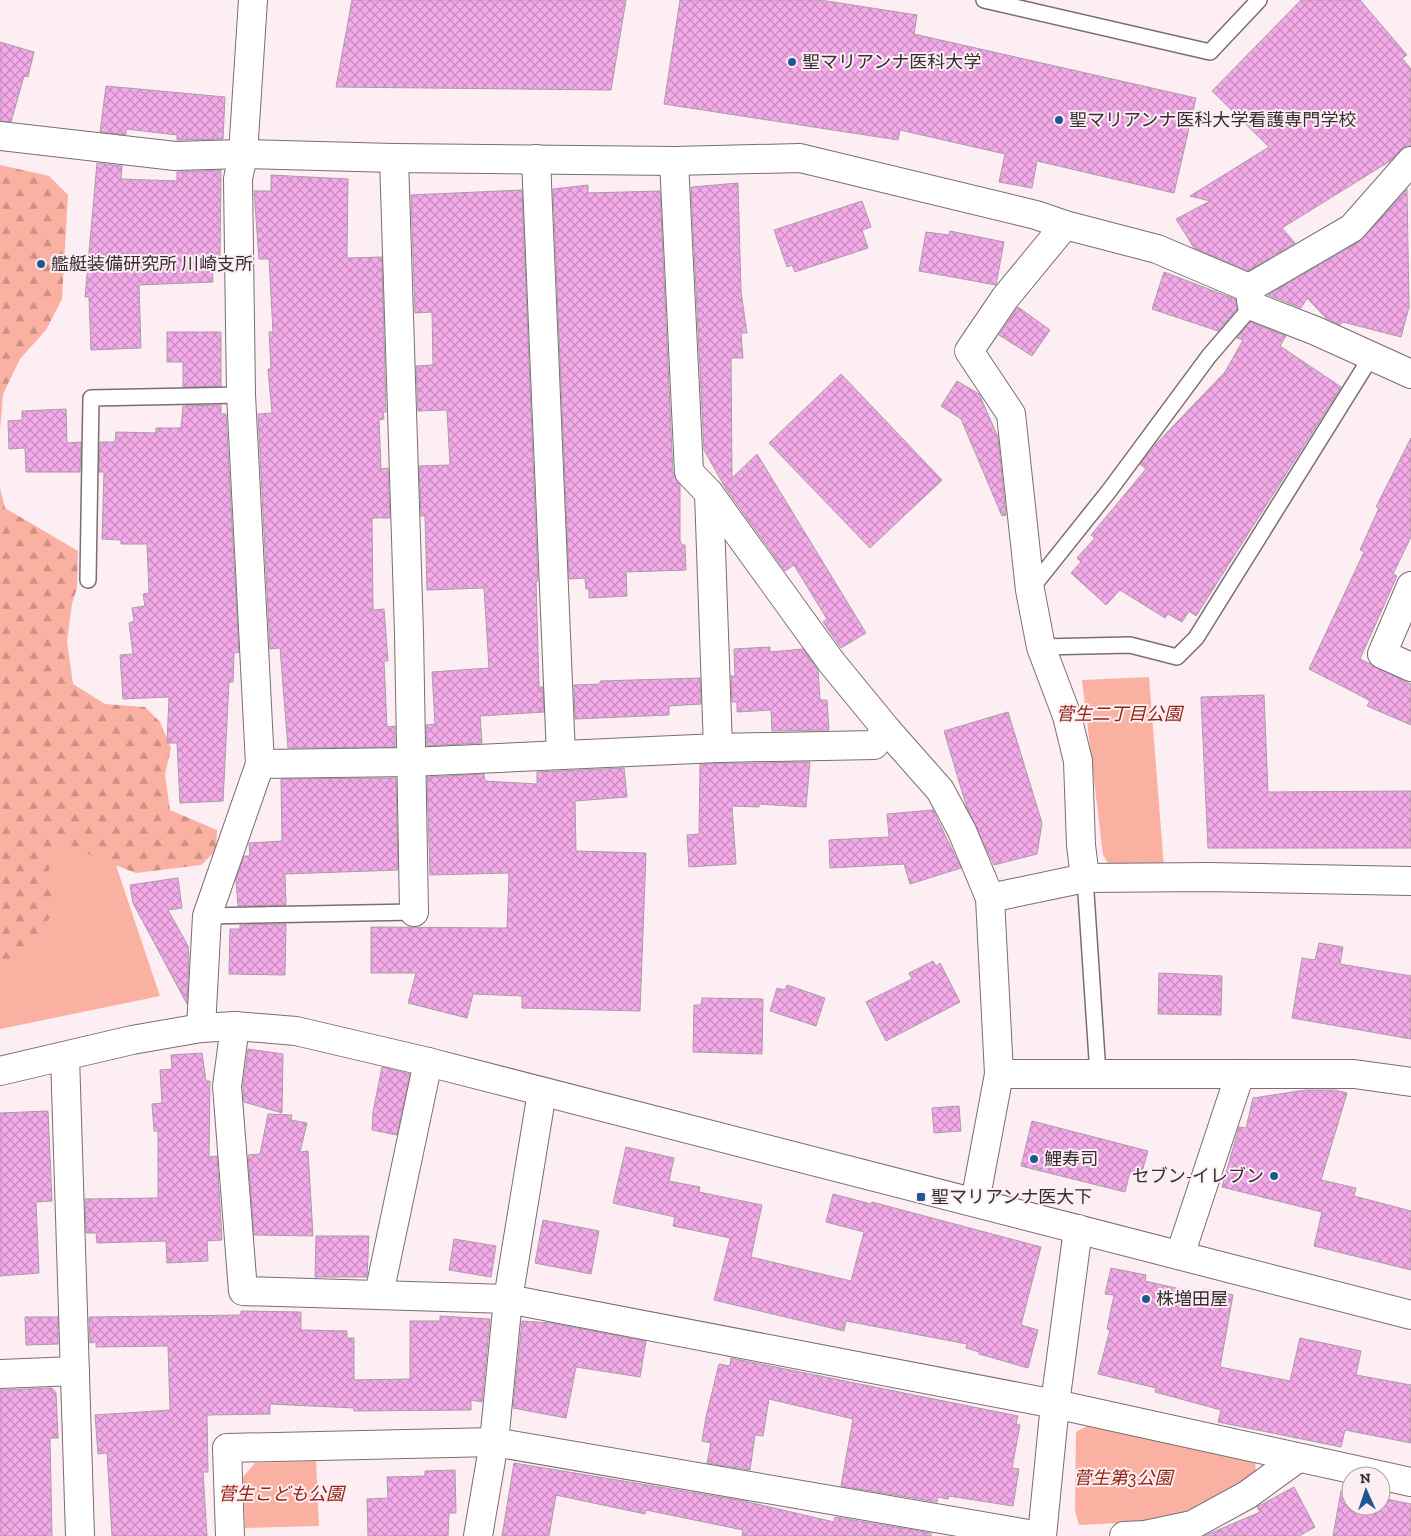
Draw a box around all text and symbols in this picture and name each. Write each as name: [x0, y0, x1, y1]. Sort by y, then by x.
place label: 聖マリアンナ医科大学: [802, 51, 981, 73]
marker: 聖マリアンナ医科大学: [786, 56, 798, 68]
place label: 聖マリアンナ医科大学看護専門学校: [1069, 109, 1356, 131]
marker: 聖マリアンナ医科大学看護専門学校: [1053, 114, 1065, 126]
place label: 艦艇装備研究所 川崎支所: [51, 253, 253, 275]
marker: 艦艇装備研究所 川崎支所: [35, 258, 47, 270]
park label: 菅生二丁目公園: [1056, 703, 1185, 725]
place label: 鯉寿司: [1044, 1148, 1098, 1170]
marker: 鯉寿司: [1028, 1153, 1040, 1165]
place label: セブン-イレブン: [1132, 1165, 1264, 1187]
marker: セブン-イレブン: [1268, 1170, 1280, 1182]
place label: 聖マリアンナ医大下: [931, 1186, 1092, 1208]
marker: 聖マリアンナ医大下: [915, 1191, 927, 1203]
place label: 株増田屋: [1156, 1288, 1228, 1310]
marker: 株増田屋: [1140, 1293, 1152, 1305]
north arrow: [1341, 1466, 1391, 1516]
park label: 菅生第3公園: [1073, 1467, 1176, 1489]
text: N: [1360, 1470, 1371, 1487]
park label: 菅生こども公園: [218, 1483, 347, 1505]

